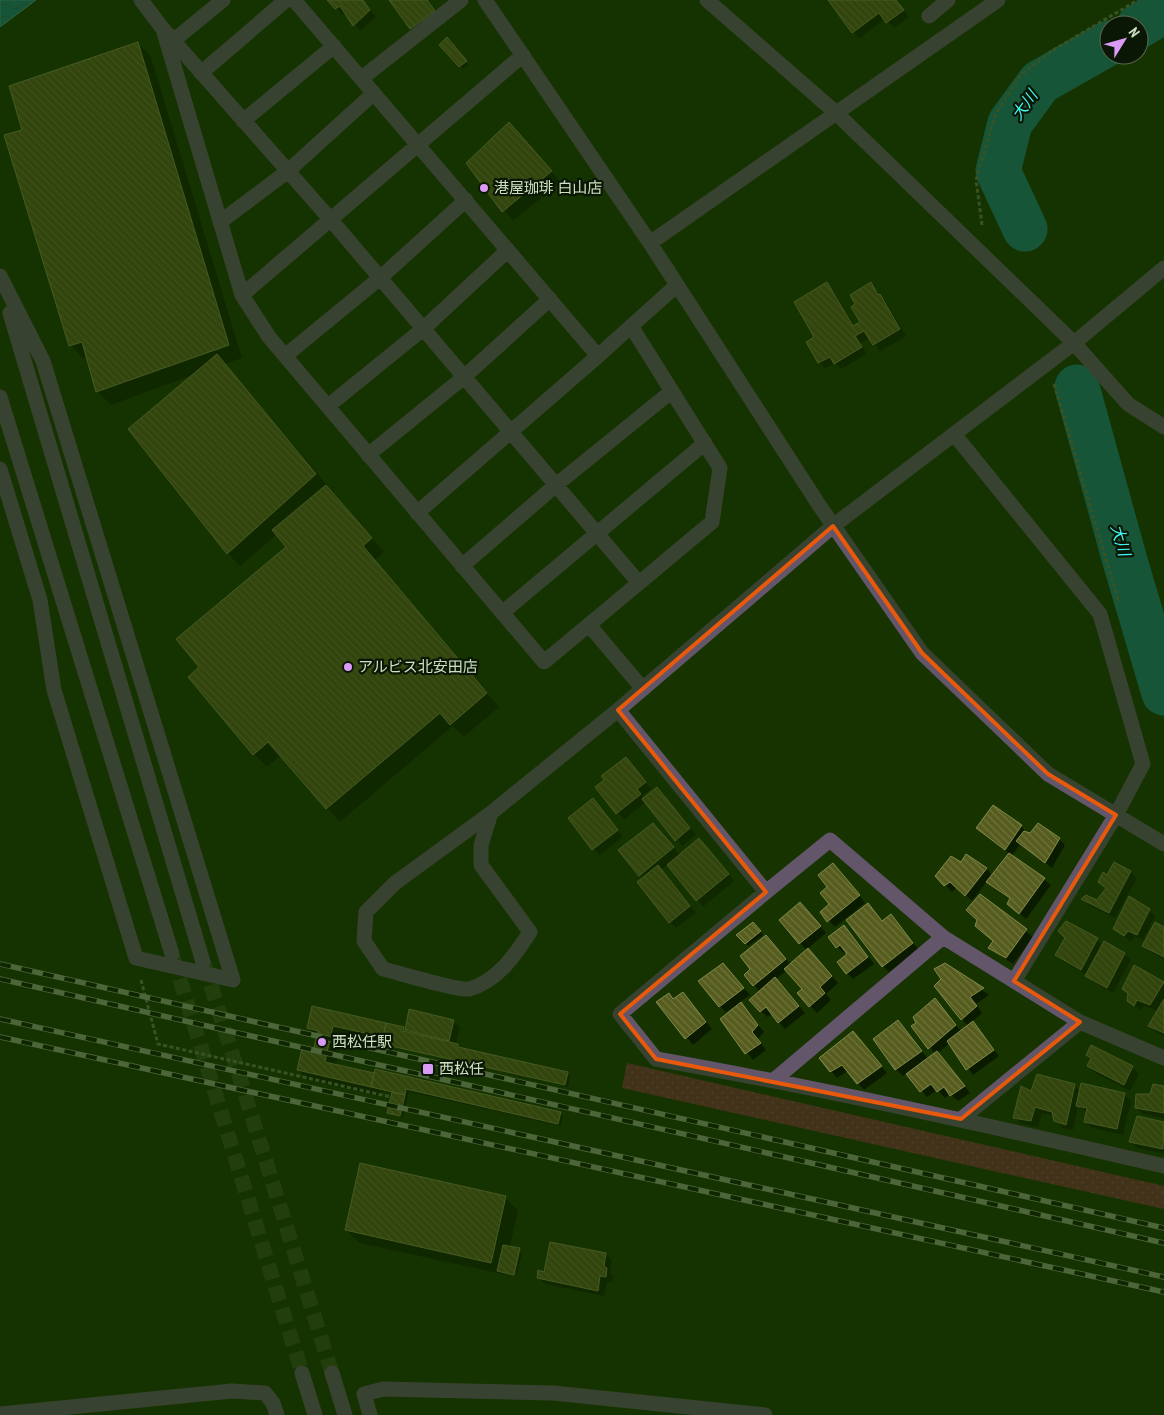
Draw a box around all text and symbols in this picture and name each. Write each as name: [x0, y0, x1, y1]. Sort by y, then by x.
north arrow: [1099, 15, 1149, 65]
text: N: [1125, 24, 1144, 41]
water label: 大川: [1007, 85, 1043, 124]
place label: 港屋珈琲 白山店: [494, 178, 602, 197]
marker: 港屋珈琲 白山店: [478, 182, 490, 194]
water label: 大川: [1107, 522, 1136, 560]
place label: アルビス北安田店: [358, 657, 478, 676]
marker: アルビス北安田店: [342, 661, 354, 673]
place label: 西松任駅: [332, 1032, 392, 1051]
marker: 西松任駅: [316, 1036, 328, 1048]
place label: 西松任: [439, 1059, 484, 1078]
marker: 西松任: [421, 1062, 435, 1076]

